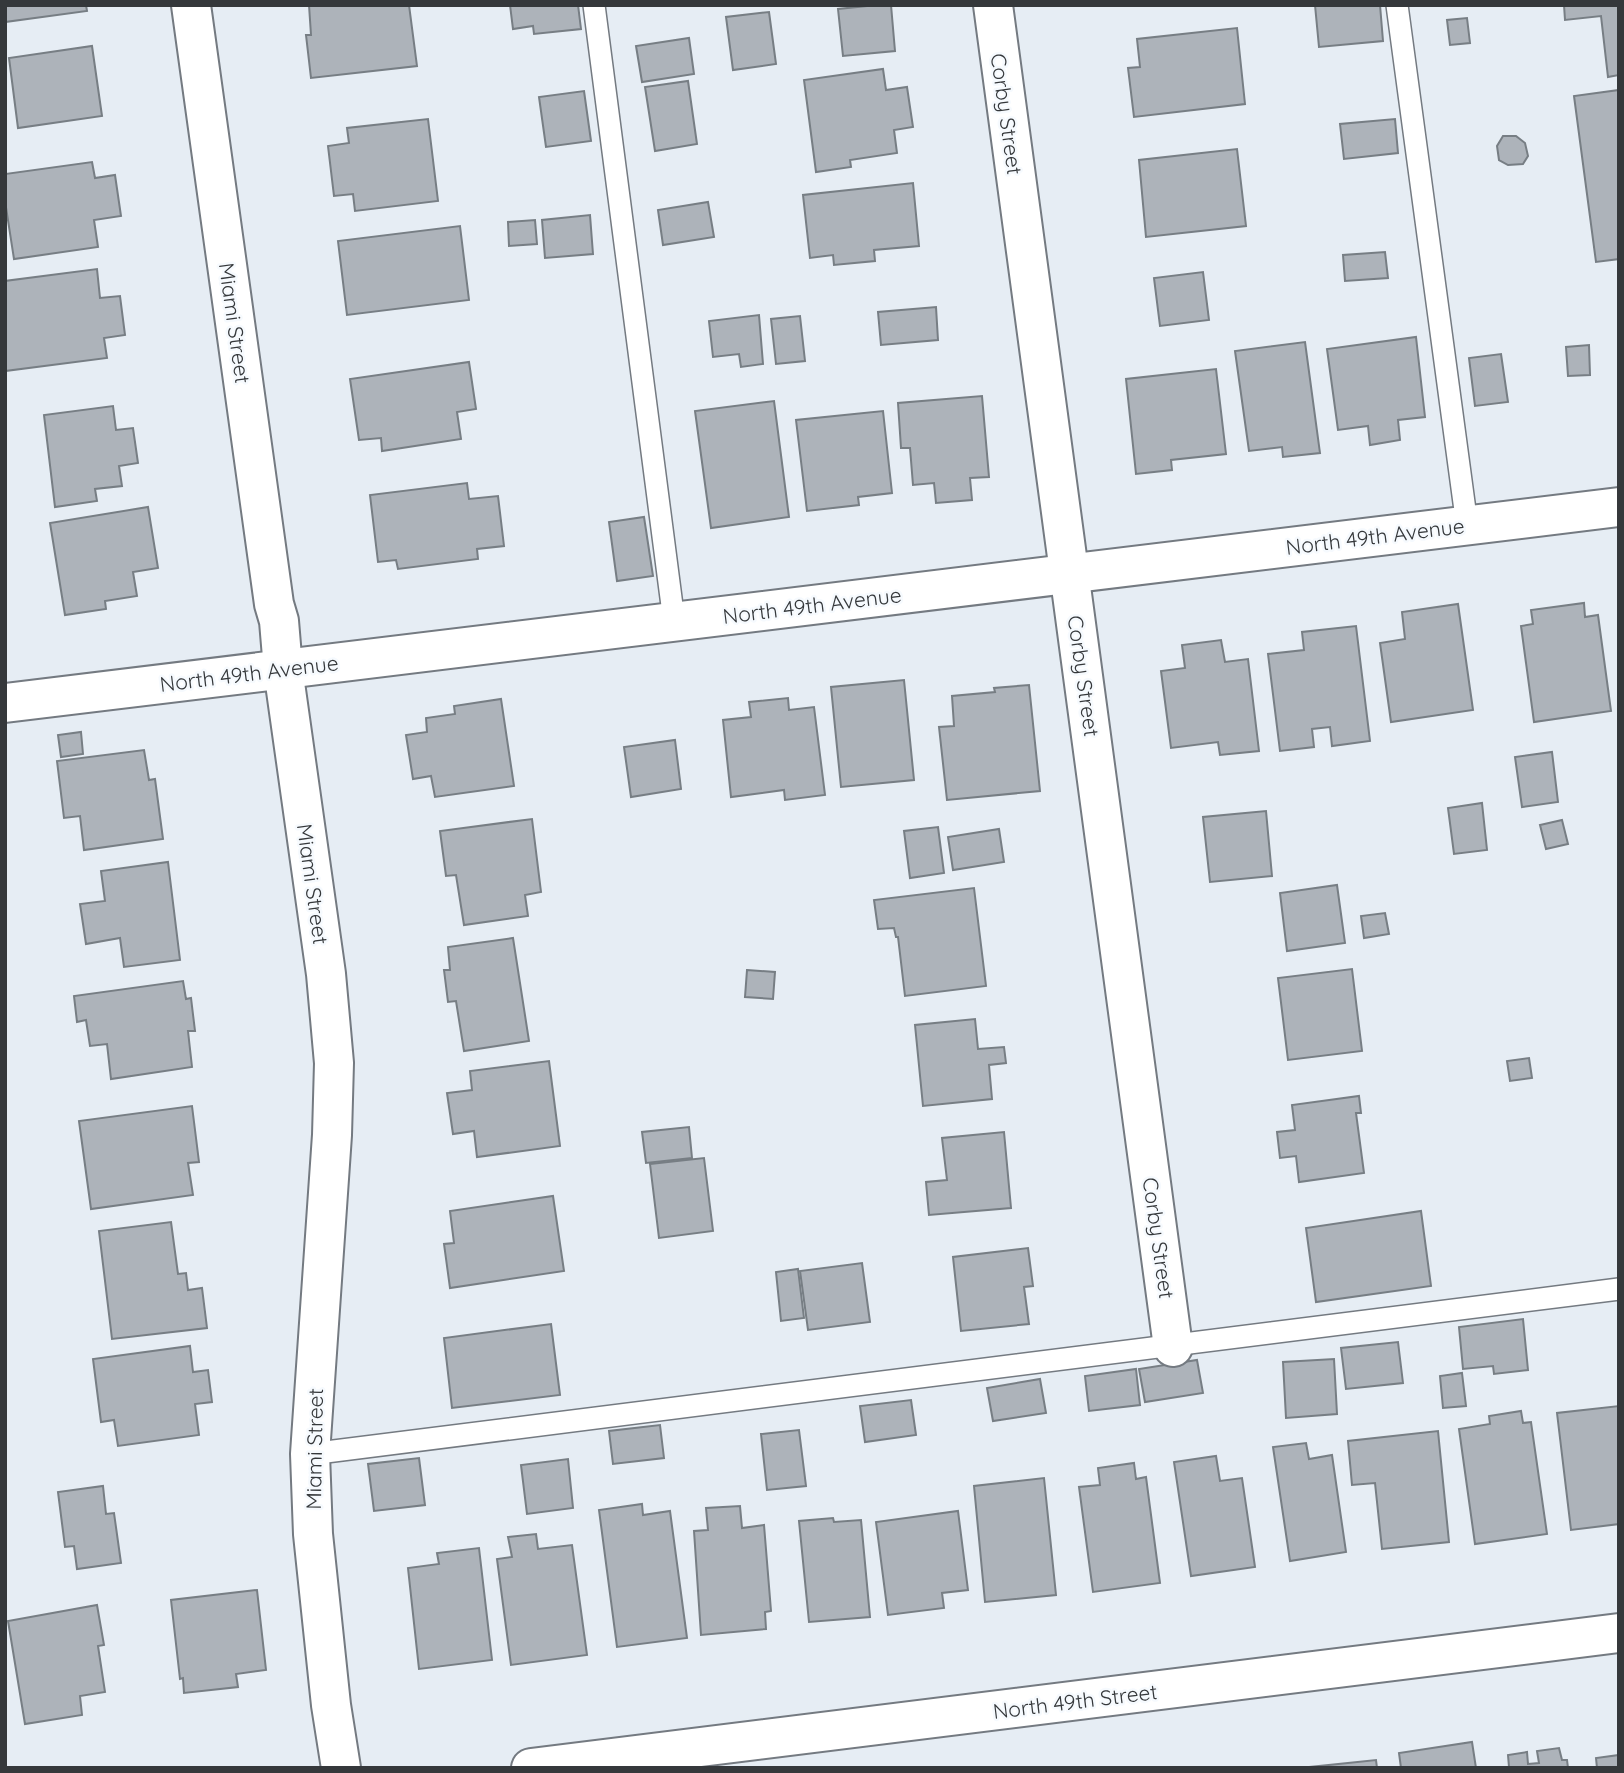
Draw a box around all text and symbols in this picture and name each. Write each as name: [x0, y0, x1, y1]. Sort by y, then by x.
street label: Corby Street: [986, 52, 1028, 176]
street label: Miami Street: [214, 261, 256, 385]
street label: North 49th Avenue: [1284, 512, 1466, 560]
street label: North 49th Avenue: [721, 581, 903, 629]
street label: Corby Street: [1063, 614, 1105, 738]
street label: North 49th Avenue: [158, 649, 340, 697]
street label: Miami Street: [292, 822, 334, 946]
street label: Corby Street: [1138, 1176, 1180, 1300]
street label: Miami Street: [300, 1388, 328, 1510]
street label: North 49th Street: [991, 1678, 1159, 1724]

